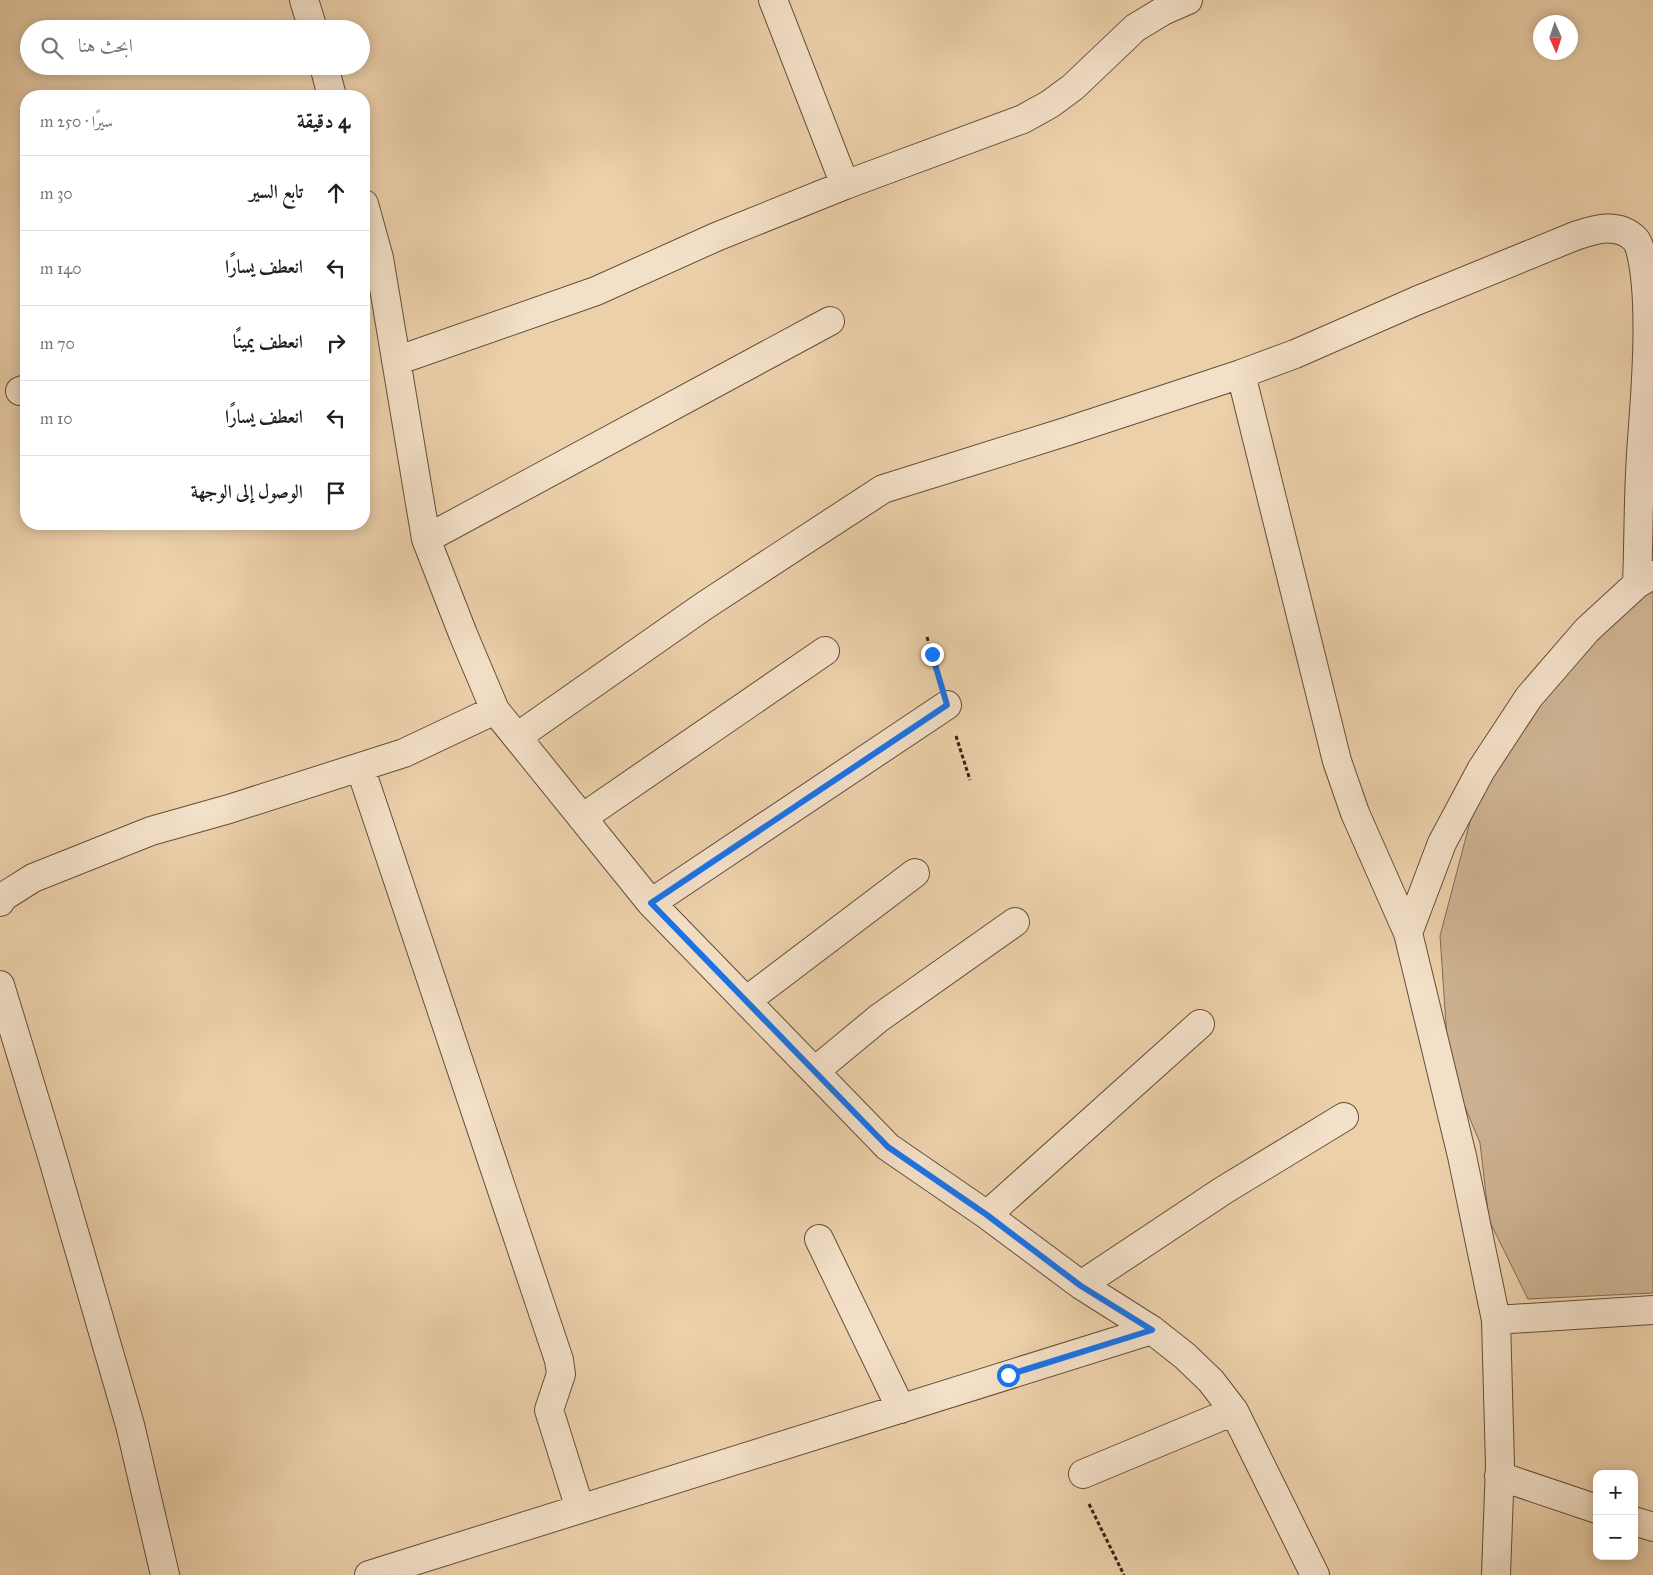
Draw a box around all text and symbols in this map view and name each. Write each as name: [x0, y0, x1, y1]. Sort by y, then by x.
north arrow: [1533, 15, 1578, 60]
search box: [20, 20, 370, 75]
icon: search: [38, 34, 66, 62]
text: ابحث هنا: [78, 34, 133, 57]
text: 4 دقيقة: [297, 108, 350, 134]
text: سيرًا · 250 m: [40, 112, 113, 131]
icon: ahead: [322, 179, 350, 207]
text: تابع السير: [249, 180, 303, 203]
text: 30 m: [40, 184, 73, 203]
icon: left: [322, 254, 350, 282]
text: انعطف يسارًا: [225, 255, 303, 278]
text: 140 m: [40, 259, 81, 278]
icon: right: [322, 329, 350, 357]
text: انعطف يمينًا: [233, 330, 303, 353]
text: 70 m: [40, 334, 75, 353]
icon: left: [322, 404, 350, 432]
text: انعطف يسارًا: [225, 405, 303, 428]
text: 10 m: [40, 409, 72, 428]
icon: arrive: [322, 479, 350, 507]
text: الوصول إلى الوجهة: [191, 480, 303, 503]
route end: [921, 643, 944, 666]
route start: [997, 1364, 1020, 1387]
map controls: [1593, 1470, 1638, 1560]
button: +: [1593, 1470, 1638, 1515]
button: −: [1593, 1515, 1638, 1560]

